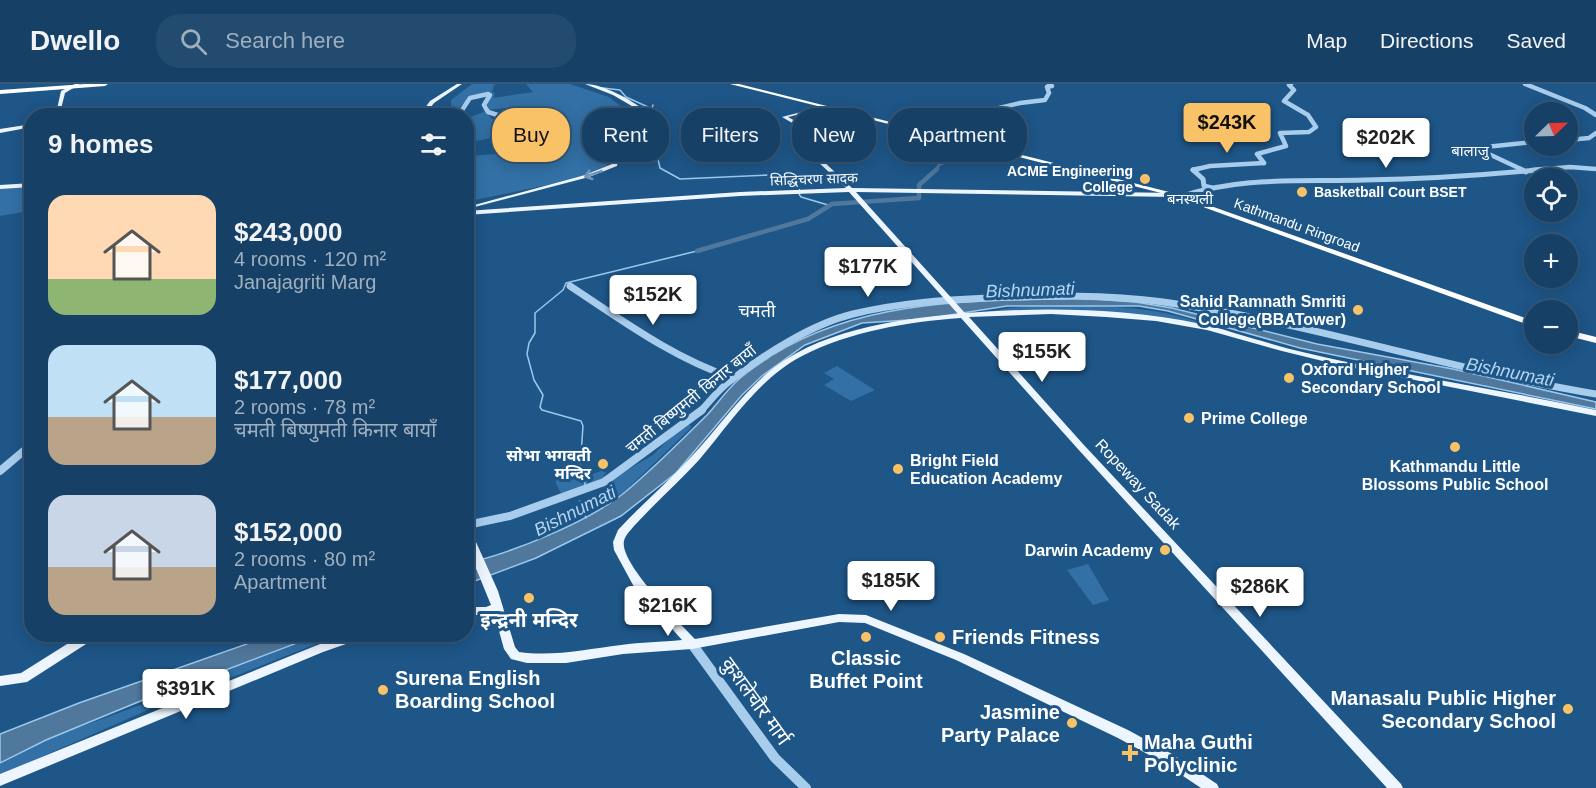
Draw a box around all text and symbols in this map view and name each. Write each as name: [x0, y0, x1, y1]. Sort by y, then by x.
search box: [156, 14, 576, 68]
text: Dwello: [30, 25, 120, 56]
icon: search: [177, 25, 210, 58]
text: Search here: [225, 28, 345, 53]
text: Map: [1306, 29, 1347, 52]
text: Directions: [1380, 29, 1473, 52]
text: Saved: [1506, 29, 1566, 52]
north arrow: [1524, 102, 1578, 156]
map controls: [1524, 102, 1578, 354]
pin: $243K: [1185, 103, 1269, 154]
chip: Buy: [492, 108, 570, 162]
chip: Rent: [582, 108, 669, 162]
chip: Filters: [681, 108, 780, 162]
chip: New: [792, 108, 876, 162]
chip: Apartment: [888, 108, 1027, 162]
text: $243K: [1198, 111, 1256, 133]
pin: $202K: [1344, 118, 1428, 169]
text: $202K: [1357, 126, 1415, 148]
icon: filters: [417, 128, 450, 161]
text: 9 homes: [48, 129, 154, 159]
district label: बालाजु: [1451, 142, 1490, 161]
place label: ACME Engineering College: [1007, 163, 1133, 195]
button: locate: [1524, 168, 1578, 222]
one-way arrow: [584, 169, 603, 180]
street label: सिद्धिचरण सादक: [770, 169, 858, 189]
marker: ACME Engineering College: [1138, 172, 1152, 186]
place label: Basketball Court BSET: [1314, 184, 1467, 200]
marker: Basketball Court BSET: [1295, 185, 1309, 199]
district label: बनस्थली: [1167, 190, 1214, 207]
street label: Kathmandu Ringroad: [1232, 195, 1362, 255]
text: $243,000: [234, 217, 342, 247]
icon: home: [96, 219, 168, 291]
button: +: [1524, 234, 1578, 288]
pin: $177K: [826, 247, 910, 298]
text: 4 rooms · 120 m²: [234, 248, 386, 270]
text: $177K: [839, 255, 897, 277]
text: Janajagriti Marg: [234, 271, 376, 293]
pin: $152K: [611, 275, 695, 326]
water label: Bishnumati: [985, 278, 1076, 302]
text: $152K: [624, 283, 682, 305]
place label: Sahid Ramnath Smriti College(BBATower): [1180, 293, 1346, 328]
button: −: [1524, 300, 1578, 354]
district label: चमती: [738, 301, 776, 321]
marker: Sahid Ramnath Smriti College(BBATower): [1351, 303, 1365, 317]
pin: $155K: [1000, 332, 1084, 383]
street label: चमती बिष्णुमती किनार बायाँ: [622, 340, 761, 458]
text: $155K: [1013, 340, 1071, 362]
water label: Bishnumati: [1464, 354, 1557, 391]
place label: Oxford Higher Secondary School: [1301, 361, 1441, 396]
text: $177,000: [234, 365, 342, 395]
icon: home: [96, 369, 168, 441]
marker: Oxford Higher Secondary School: [1282, 371, 1296, 385]
text: 2 rooms · 78 m²: [234, 396, 375, 418]
place label: Prime College: [1201, 410, 1308, 427]
marker: Prime College: [1182, 411, 1196, 425]
text: चमती बिष्णुमती किनार बायाँ: [234, 419, 436, 441]
street label: Ropeway Sadak: [1092, 436, 1185, 533]
marker: Kathmandu Little Blossoms Public School: [1448, 440, 1462, 454]
place label: सोभा भगवती मन्दिर: [506, 447, 592, 482]
place label: Bright Field Education Academy: [910, 452, 1062, 487]
marker: सोभा भगवती मन्दिर: [596, 457, 610, 471]
place label: Kathmandu Little Blossoms Public School: [1362, 458, 1548, 493]
marker: Bright Field Education Academy: [891, 462, 905, 476]
water label: Bishnumati: [531, 481, 620, 540]
text: $152,000: [234, 517, 342, 547]
icon: home: [96, 519, 168, 591]
place label: Darwin Academy: [1025, 542, 1153, 559]
marker: Darwin Academy: [1158, 543, 1172, 557]
text: 2 rooms · 80 m²: [234, 548, 375, 570]
pin: $185K: [849, 561, 933, 612]
pin: $286K: [1218, 567, 1302, 618]
text: $185K: [862, 569, 920, 591]
text: Apartment: [234, 571, 326, 593]
text: $286K: [1231, 575, 1289, 597]
pin: $216K: [626, 586, 710, 637]
marker: इन्द्रनी मन्दिर: [522, 591, 536, 605]
text: $216K: [639, 594, 697, 616]
place label: इन्द्रनी मन्दिर: [480, 608, 579, 631]
place label: Friends Fitness: [952, 626, 1100, 648]
marker: Classic Buffet Point: [859, 630, 873, 644]
marker: Friends Fitness: [933, 630, 947, 644]
place label: Classic Buffet Point: [809, 647, 923, 692]
street label: कुशलेचौर मार्ग: [715, 652, 796, 751]
place label: Surena English Boarding School: [395, 667, 555, 712]
pin: $391K: [144, 669, 228, 720]
text: $391K: [157, 677, 215, 699]
marker: Surena English Boarding School: [376, 683, 390, 697]
place label: Manasalu Public Higher Secondary School: [1330, 687, 1556, 732]
place label: Jasmine Party Palace: [941, 701, 1060, 746]
marker: Manasalu Public Higher Secondary School: [1561, 702, 1575, 716]
marker: Jasmine Party Palace: [1065, 716, 1079, 730]
place label: Maha Guthi Polyclinic: [1144, 731, 1253, 776]
marker: Maha Guthi Polyclinic: [1121, 744, 1139, 762]

